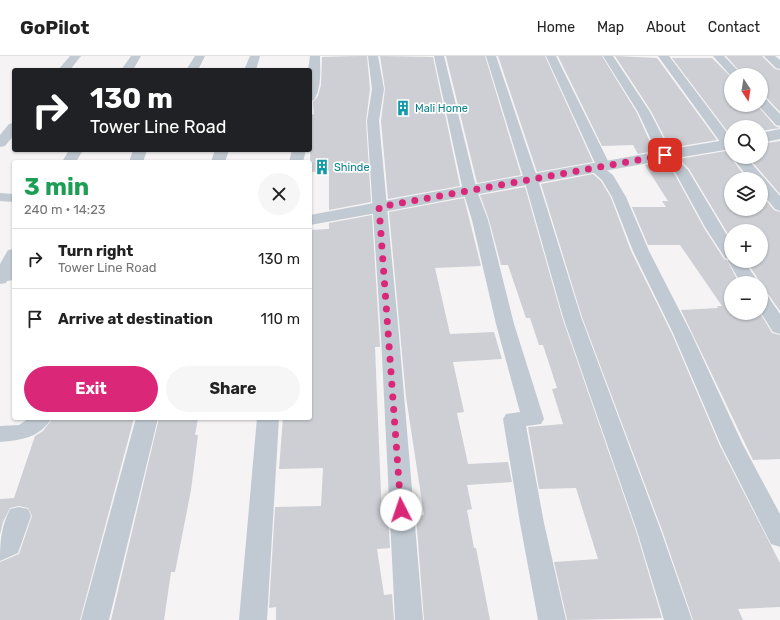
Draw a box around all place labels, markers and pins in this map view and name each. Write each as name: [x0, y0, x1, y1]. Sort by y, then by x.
building icon: Mali Home: [394, 99, 412, 117]
place label: Mali Home: [415, 102, 468, 115]
pin: [648, 138, 682, 172]
building icon: Shinde: [313, 158, 331, 176]
place label: Shinde: [334, 161, 370, 174]

